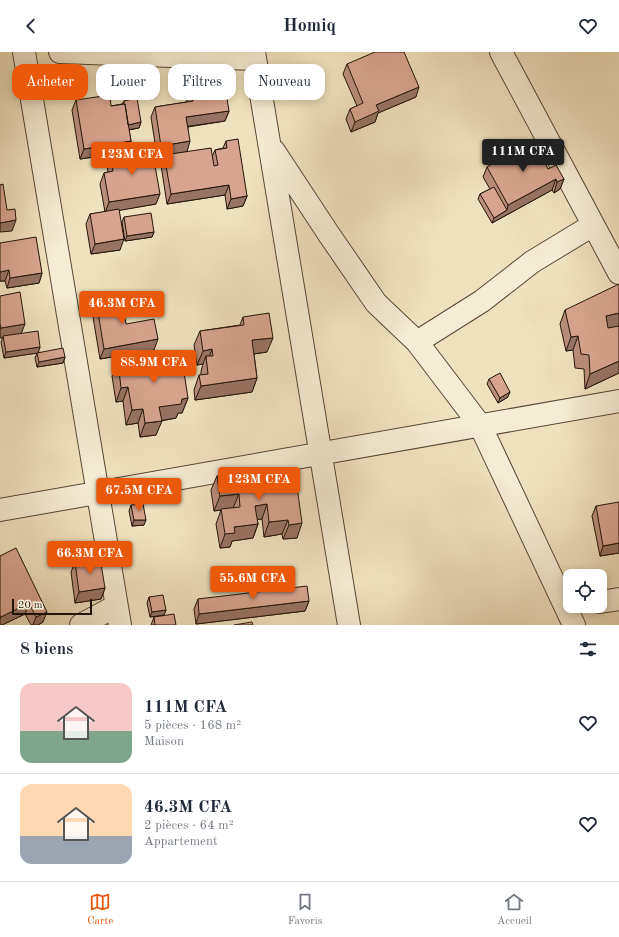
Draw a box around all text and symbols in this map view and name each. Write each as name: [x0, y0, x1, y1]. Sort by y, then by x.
icon: back: [20, 15, 42, 37]
icon: heart: [577, 15, 599, 37]
text: Homiq: [283, 17, 336, 35]
chip: Acheter: [12, 64, 88, 100]
chip: Louer: [96, 64, 160, 100]
chip: Filtres: [168, 64, 236, 100]
chip: Nouveau: [244, 64, 325, 100]
pin: 111M CFA: [482, 139, 564, 173]
pin: 123M CFA: [91, 142, 173, 176]
text: 111M CFA: [491, 145, 555, 158]
text: 123M CFA: [100, 148, 164, 161]
pin: 46.3M CFA: [76, 291, 168, 325]
text: 46.3M CFA: [88, 297, 156, 310]
pin: 88.9M CFA: [108, 350, 200, 384]
text: 88.9M CFA: [120, 356, 188, 369]
pin: 123M CFA: [218, 467, 300, 501]
text: 123M CFA: [227, 473, 291, 486]
pin: 67.5M CFA: [93, 478, 185, 512]
text: 67.5M CFA: [105, 484, 173, 497]
pin: 66.3M CFA: [44, 541, 136, 575]
text: 66.3M CFA: [56, 547, 124, 560]
pin: 55.6M CFA: [207, 566, 299, 600]
map controls: [563, 569, 607, 613]
button: locate: [563, 569, 607, 613]
text: 55.6M CFA: [219, 572, 287, 585]
scale bar: [12, 597, 92, 616]
text: 20 m: [18, 600, 43, 611]
icon: filters: [577, 638, 599, 660]
text: 8 biens: [20, 641, 73, 658]
icon: home: [52, 699, 100, 747]
text: 111M CFA: [144, 699, 227, 716]
icon: heart: [577, 712, 599, 734]
text: 5 pièces · 168 m²: [144, 719, 241, 732]
text: Maison: [144, 735, 184, 748]
text: 46.3M CFA: [144, 799, 232, 816]
icon: home: [52, 800, 100, 848]
icon: heart: [577, 813, 599, 835]
text: 2 pièces · 64 m²: [144, 819, 234, 832]
text: Appartement: [144, 835, 218, 848]
tab: Carte: [87, 891, 113, 929]
tab: Favoris: [288, 891, 323, 929]
tab: Accueil: [497, 891, 532, 929]

